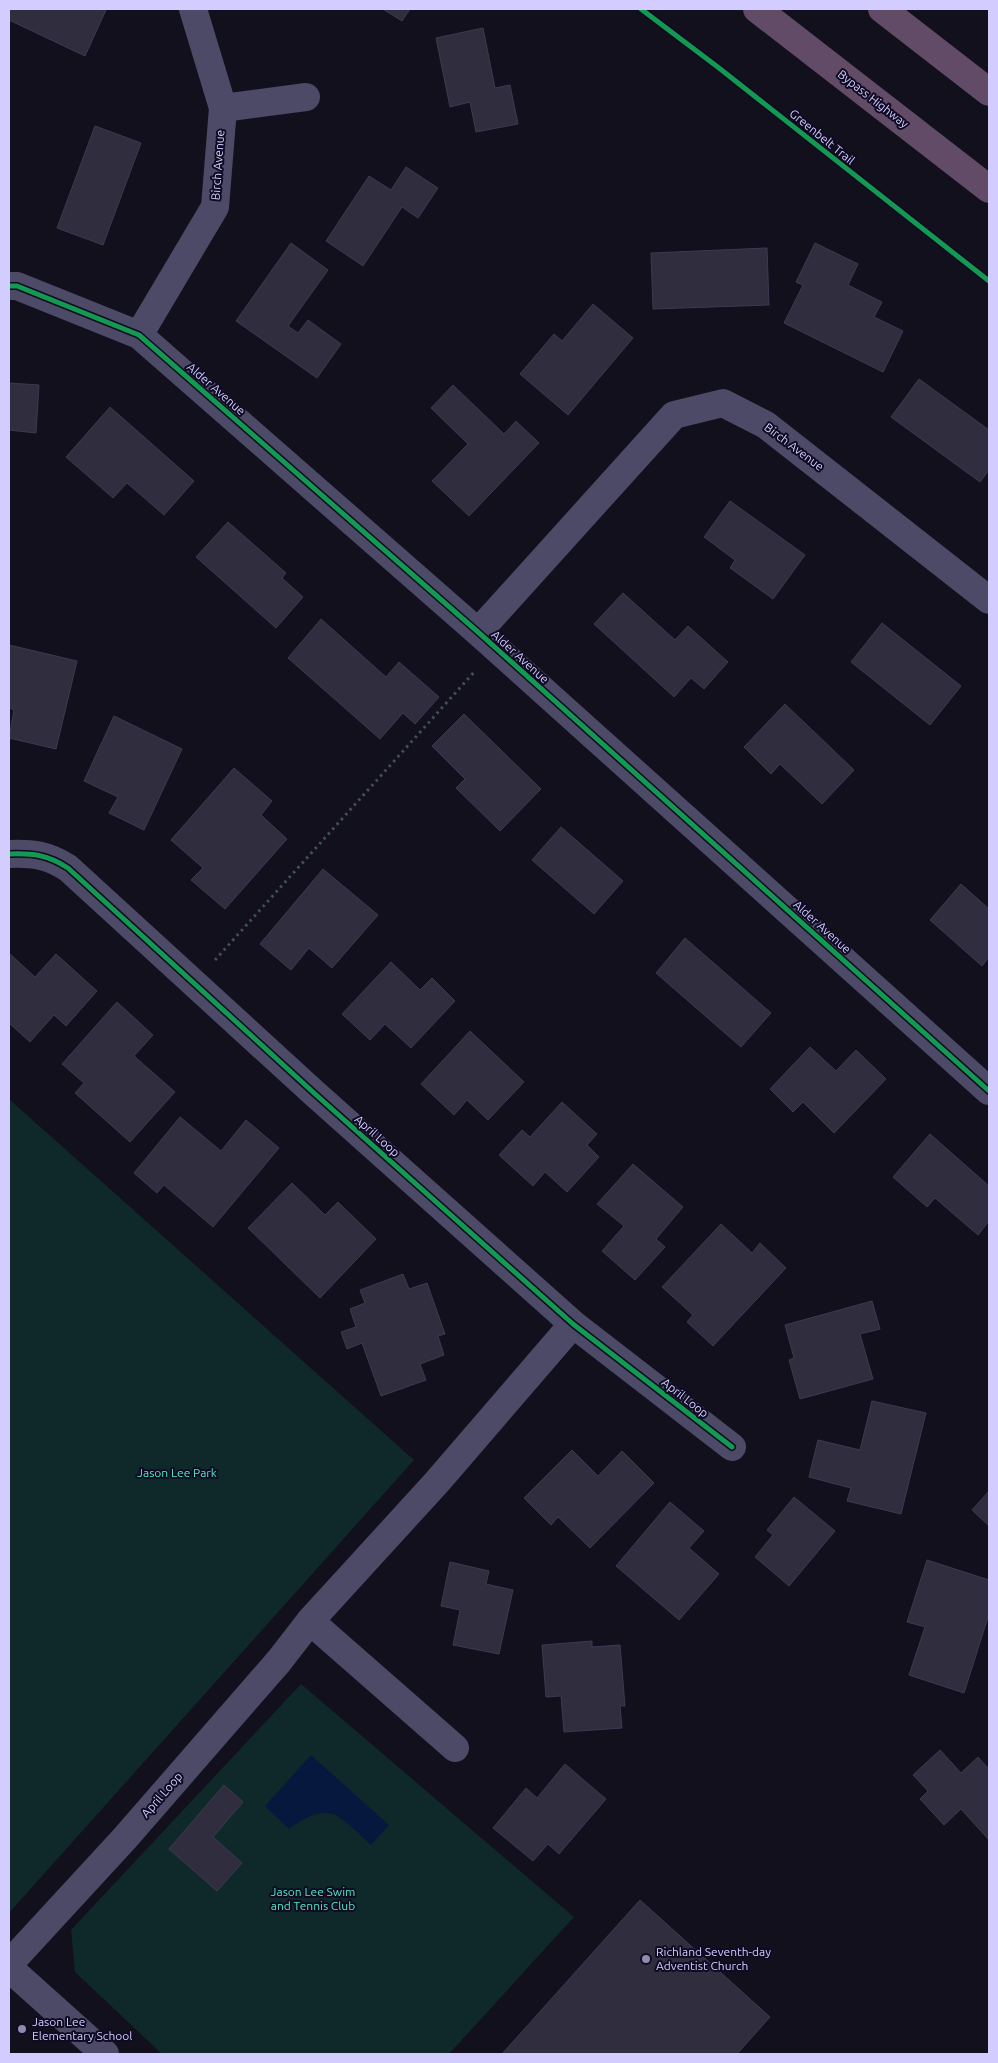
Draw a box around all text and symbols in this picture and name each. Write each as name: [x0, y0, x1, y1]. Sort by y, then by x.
street label: Bypass Highway: [835, 67, 911, 130]
street label: Greenbelt Trail: [787, 106, 857, 167]
street label: Birch Avenue: [209, 129, 226, 201]
street label: Alder Avenue: [185, 360, 248, 417]
street label: Birch Avenue: [762, 420, 826, 473]
street label: Alder Avenue: [489, 628, 552, 686]
street label: Alder Avenue: [791, 898, 854, 956]
street label: April Loop: [352, 1112, 402, 1159]
street label: April Loop: [659, 1375, 711, 1420]
park label: Jason Lee Park: [137, 1466, 217, 1479]
street label: April Loop: [139, 1770, 185, 1820]
park label: Jason Lee Swim and Tennis Club: [271, 1885, 355, 1912]
place label: Richland Seventh-day Adventist Church: [656, 1945, 771, 1972]
marker: Richland Seventh-day Adventist Church: [640, 1953, 652, 1965]
place label: Jason Lee Elementary School: [32, 2015, 132, 2042]
marker: Jason Lee Elementary School: [16, 2023, 28, 2035]

